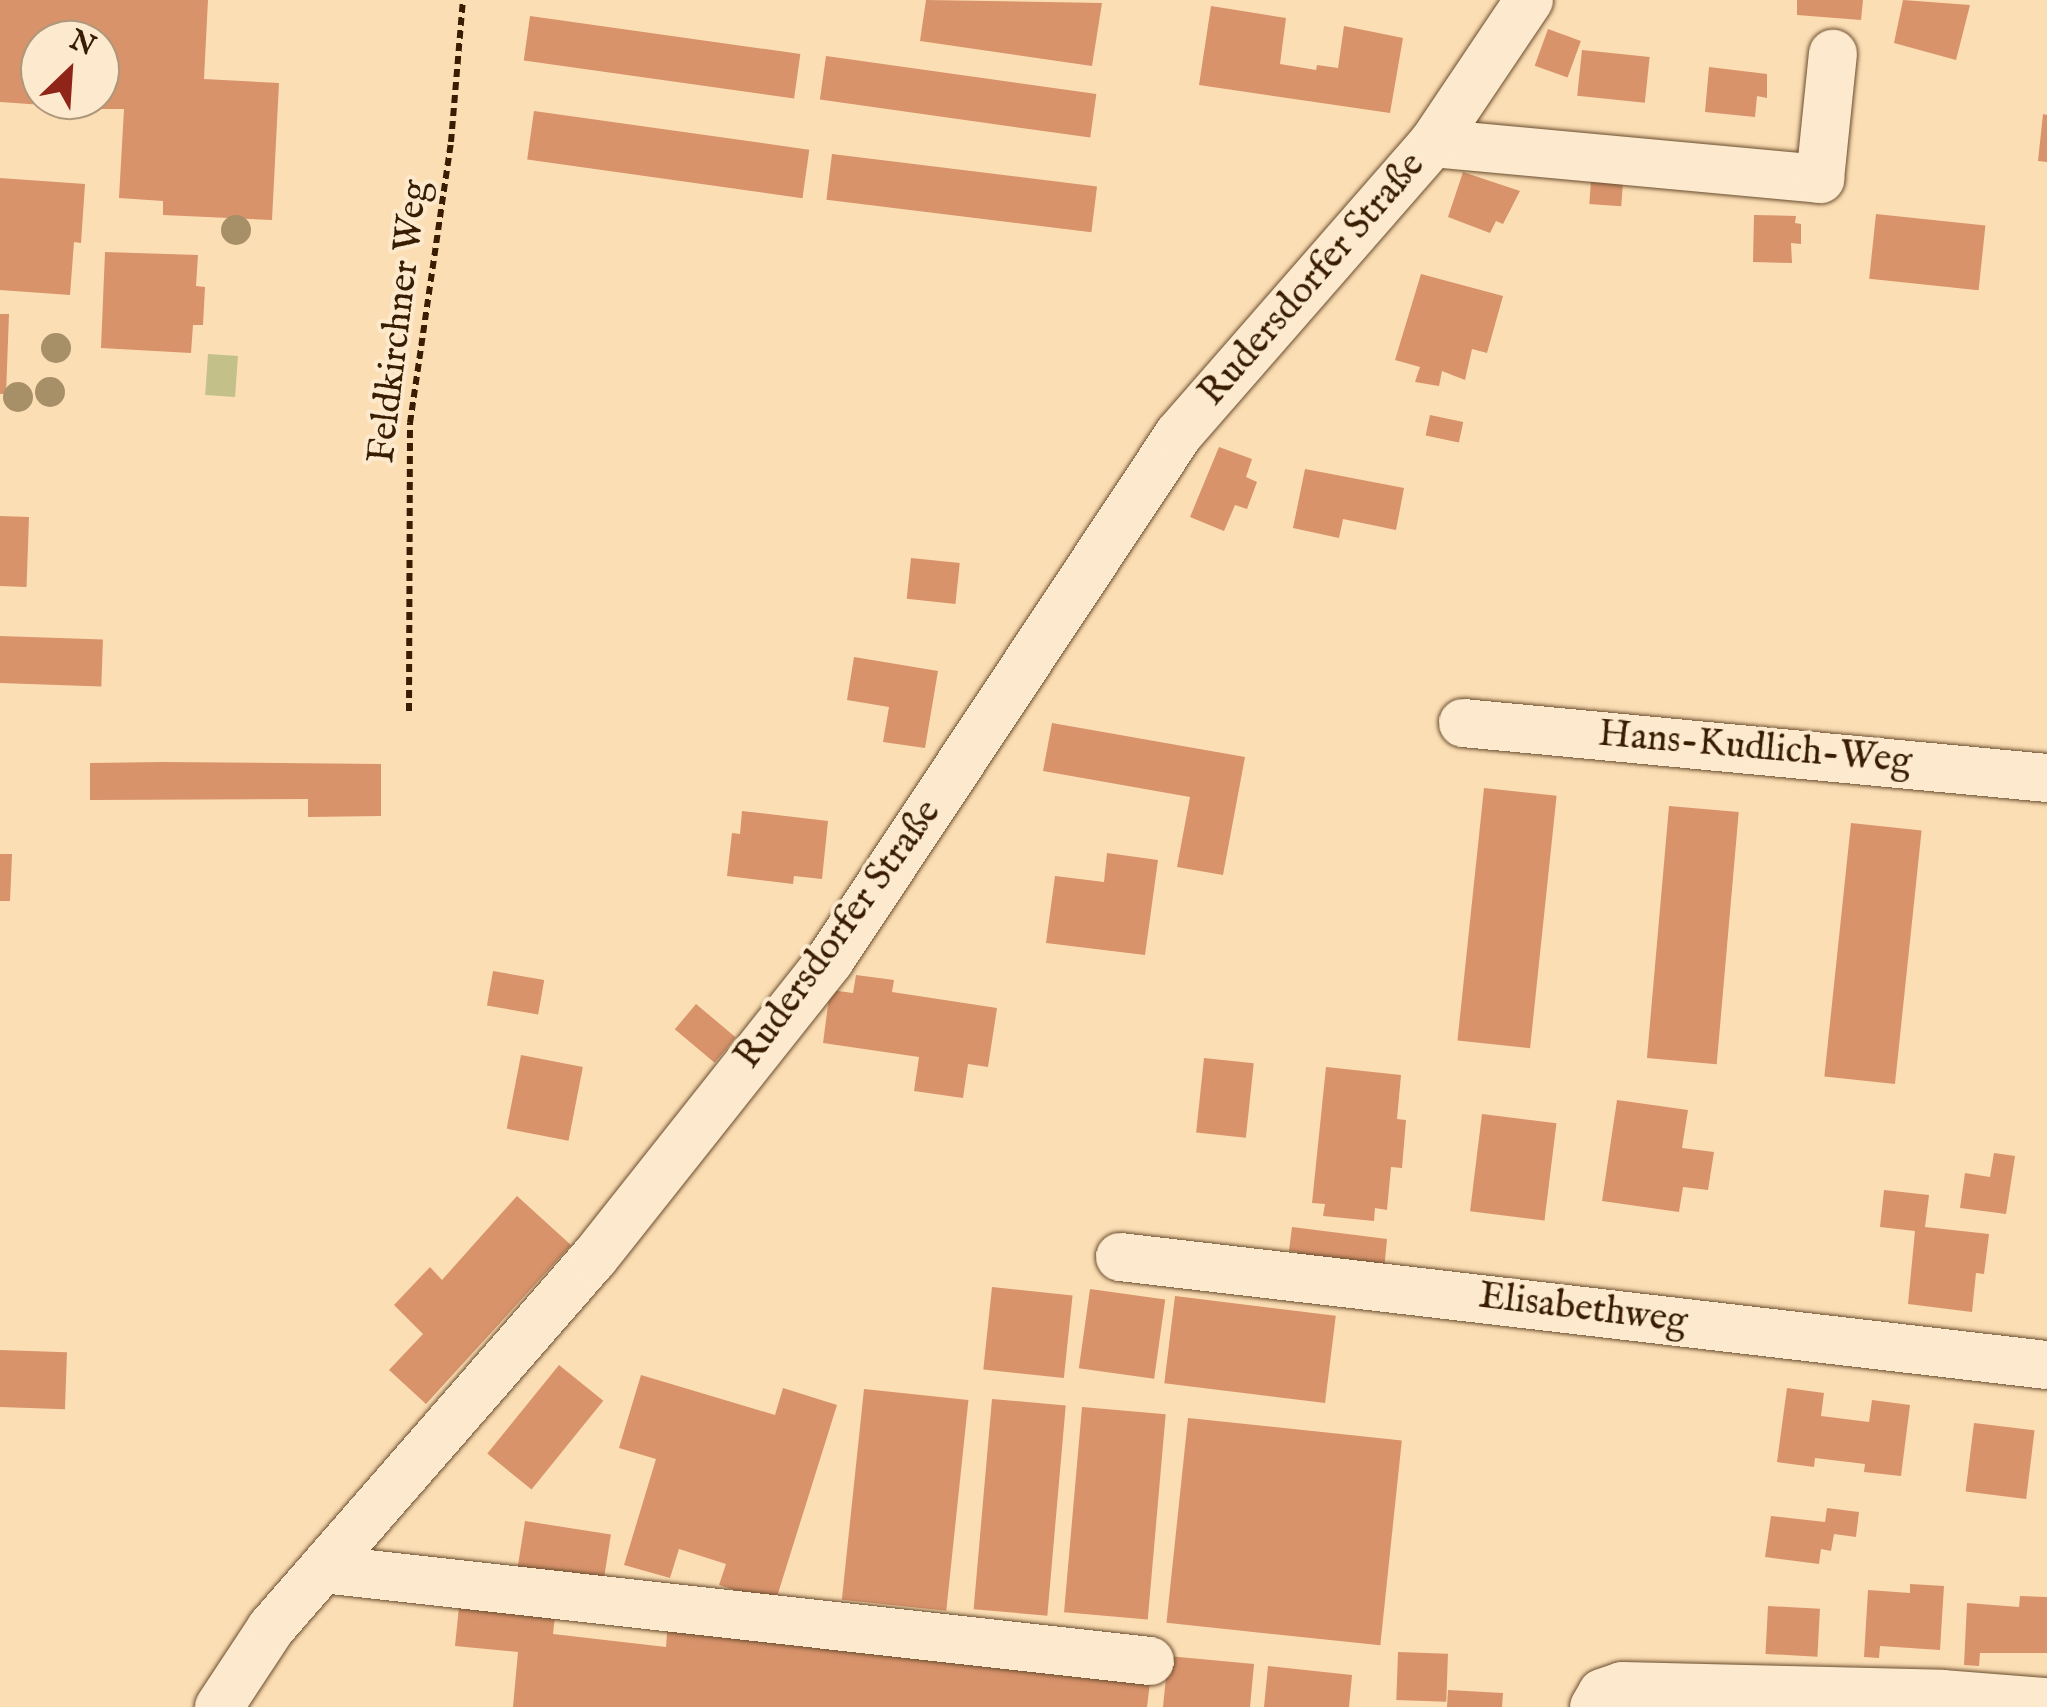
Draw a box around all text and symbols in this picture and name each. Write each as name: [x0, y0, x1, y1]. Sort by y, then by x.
north arrow: [20, 20, 120, 120]
text: N: [64, 23, 100, 65]
street label: Rudersdorfer Straße: [1190, 144, 1436, 416]
street label: Feldkirchner Weg: [360, 178, 440, 466]
street label: Hans-Kudlich-Weg: [1596, 713, 1914, 785]
street label: Rudersdorfer Straße: [726, 792, 952, 1078]
street label: Elisabethweg: [1476, 1275, 1690, 1345]

